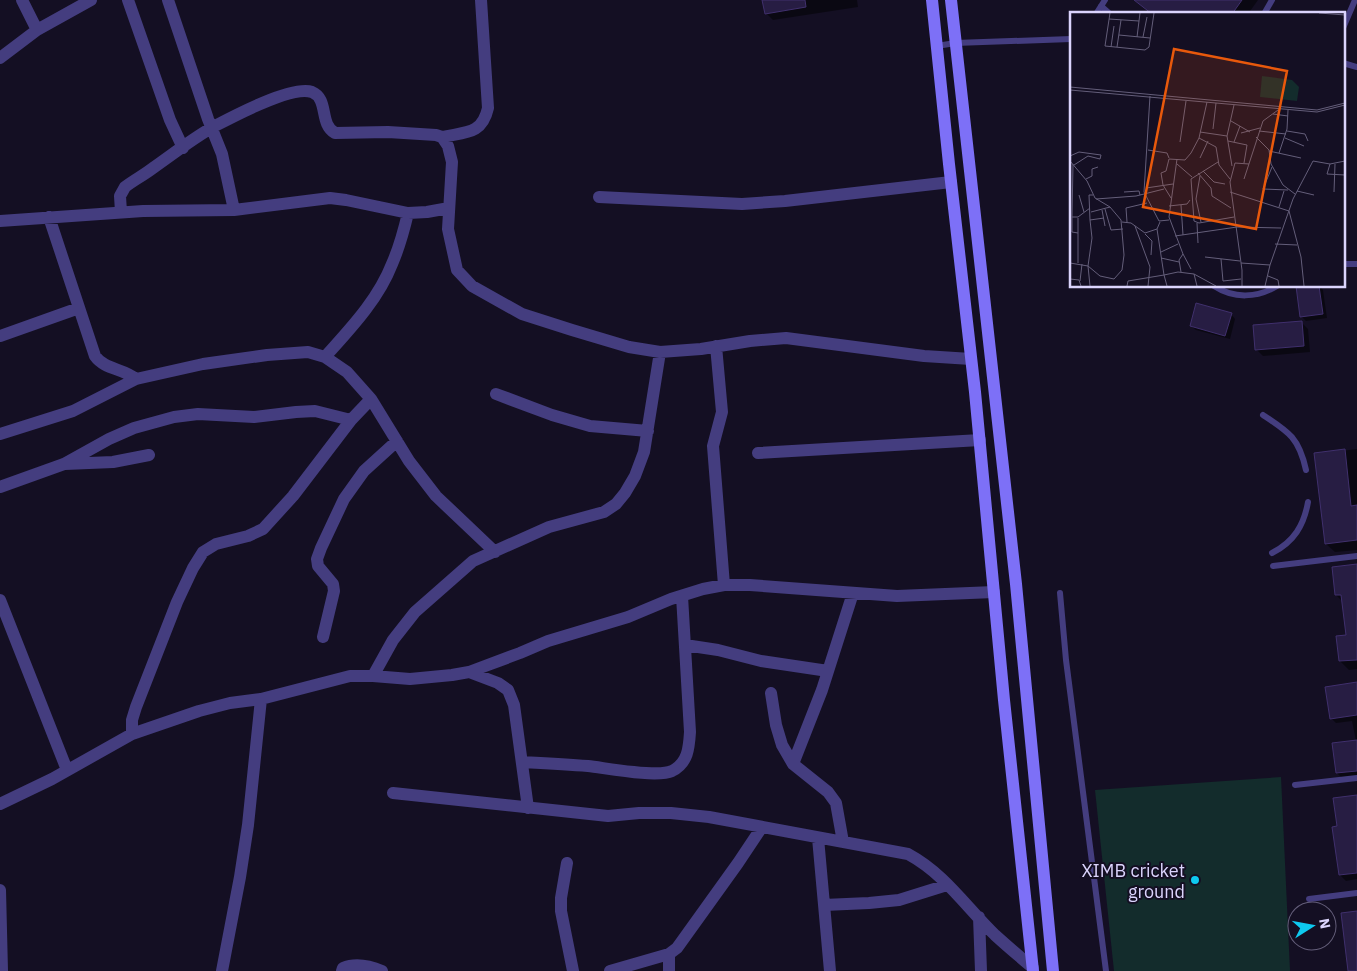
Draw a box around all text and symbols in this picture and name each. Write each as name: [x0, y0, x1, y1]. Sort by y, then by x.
inset map: [1070, 12, 1344, 288]
place label: XIMB cricket ground: [1082, 859, 1185, 903]
marker: XIMB cricket ground: [1189, 874, 1201, 886]
north arrow: [1287, 901, 1337, 951]
text: N: [1315, 917, 1335, 930]

